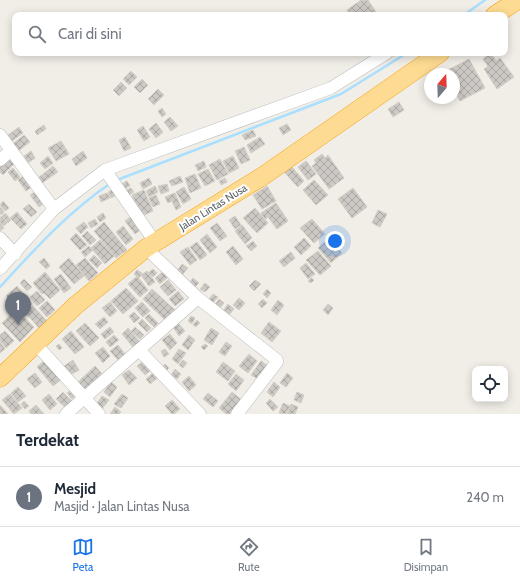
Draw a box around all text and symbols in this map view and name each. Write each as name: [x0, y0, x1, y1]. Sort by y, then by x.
search box: [12, 12, 508, 56]
icon: search: [26, 23, 48, 45]
text: Cari di sini: [58, 25, 122, 43]
north arrow: [424, 68, 460, 104]
street label: Jalan Lintas Nusa: [176, 180, 250, 234]
your location: [325, 231, 345, 251]
pin: 1: [5, 292, 31, 325]
map controls: [472, 366, 508, 402]
button: locate: [472, 366, 508, 402]
text: Terdekat: [16, 430, 79, 450]
text: Mesjid: [54, 480, 96, 498]
text: 1: [27, 489, 31, 505]
text: 240 m: [466, 489, 504, 505]
text: Masjid · Jalan Lintas Nusa: [54, 498, 190, 514]
tab: Peta: [72, 536, 94, 574]
tab: Rute: [238, 536, 260, 574]
tab: Disimpan: [404, 536, 448, 574]

